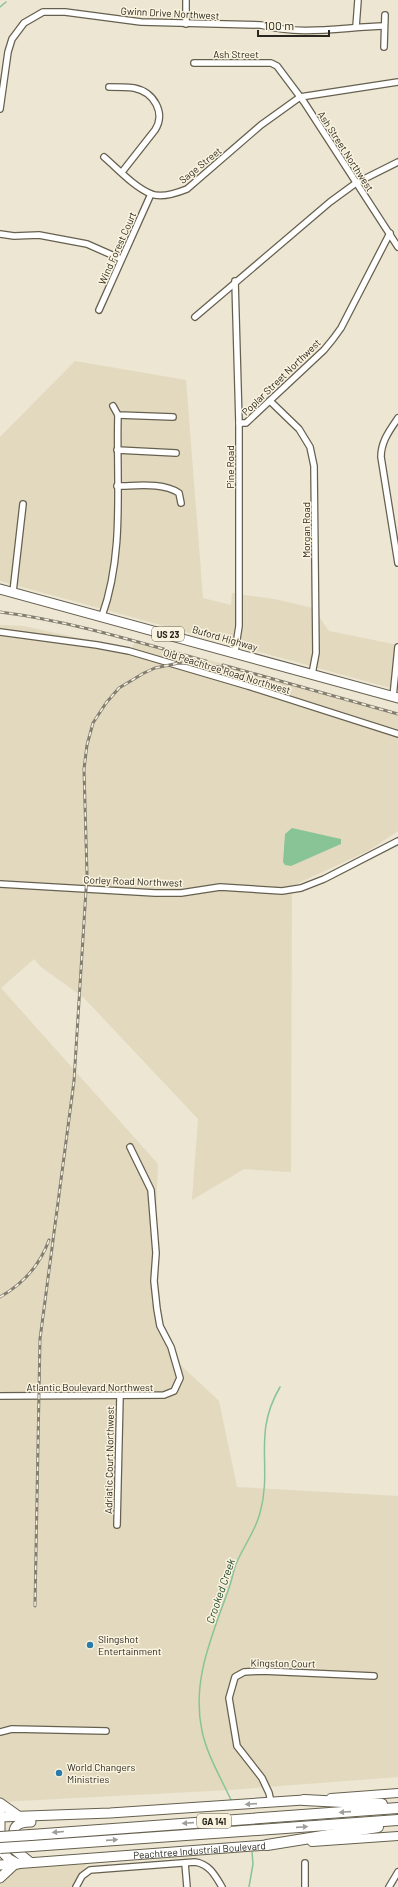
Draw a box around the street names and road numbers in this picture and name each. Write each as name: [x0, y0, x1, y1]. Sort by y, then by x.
street label: Gwinn Drive Northwest: [120, 4, 220, 22]
street label: Ash Street: [213, 48, 259, 60]
street label: Ash Street Northwest: [316, 109, 377, 194]
street label: Sage Street: [176, 144, 224, 186]
street label: Wind Forest Court: [96, 209, 139, 286]
street label: Poplar Street Northwest: [239, 336, 323, 418]
street label: Pine Road: [224, 445, 236, 489]
street label: Morgan Road: [300, 502, 312, 558]
street label: Buford Highway: [191, 623, 260, 653]
road number: US 23: [152, 627, 184, 641]
street label: Old Peachtree Road Northwest: [162, 646, 292, 696]
street label: Corley Road Northwest: [83, 873, 183, 889]
street label: Atlantic Boulevard Northwest: [27, 1381, 154, 1393]
street label: Adriatic Court Northwest: [102, 1406, 116, 1514]
street label: Kingston Court: [251, 1656, 316, 1670]
road number: GA 141: [197, 1814, 231, 1828]
street label: Peachtree Industrial Boulevard: [133, 1839, 266, 1861]

